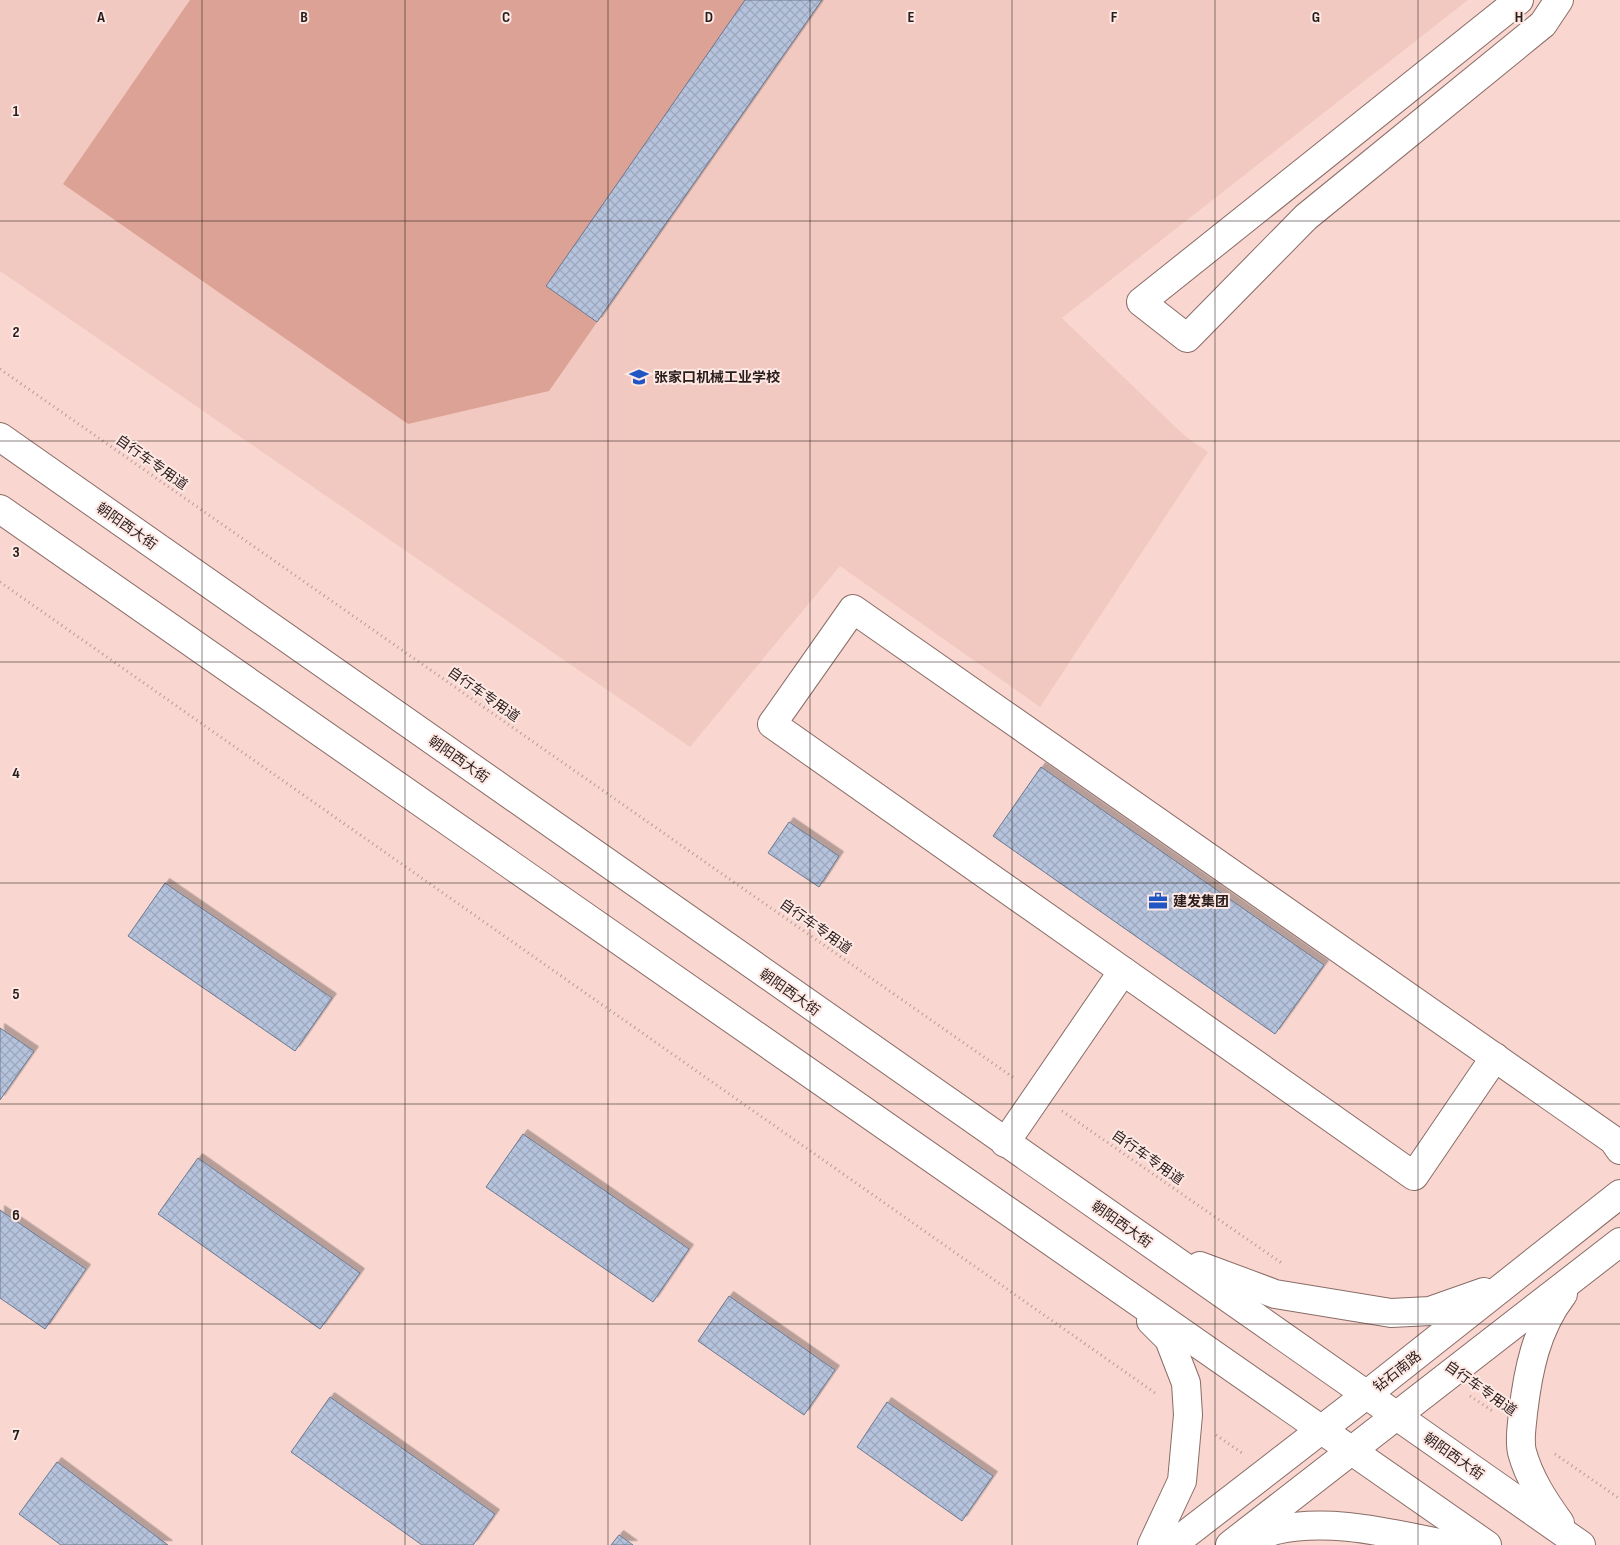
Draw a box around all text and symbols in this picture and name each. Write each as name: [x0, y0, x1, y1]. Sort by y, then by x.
text: A: [96, 8, 105, 27]
text: B: [300, 8, 308, 27]
text: C: [502, 8, 510, 27]
text: D: [705, 8, 713, 27]
text: E: [908, 8, 915, 27]
text: F: [1111, 8, 1118, 27]
text: G: [1312, 8, 1320, 27]
text: H: [1515, 8, 1523, 27]
text: 1: [13, 102, 20, 121]
text: 2: [12, 323, 20, 342]
school or university icon: 张家口机械工业学校: [628, 366, 650, 388]
place label: 张家口机械工业学校: [654, 369, 780, 386]
street label: 自行车专用道: [112, 431, 191, 493]
street label: 朝阳西大街: [93, 499, 160, 553]
text: 3: [12, 543, 20, 562]
street label: 自行车专用道: [444, 663, 523, 725]
street label: 朝阳西大街: [425, 732, 492, 786]
text: 4: [12, 764, 20, 783]
office icon: 建发集团: [1147, 890, 1169, 912]
place label: 建发集团: [1173, 893, 1229, 910]
street label: 自行车专用道: [776, 895, 855, 957]
street label: 朝阳西大街: [756, 965, 823, 1019]
text: 5: [12, 985, 20, 1004]
street label: 自行车专用道: [1108, 1126, 1187, 1188]
street label: 朝阳西大街: [1088, 1197, 1155, 1251]
text: 6: [12, 1206, 20, 1225]
street label: 钻石南路: [1370, 1347, 1425, 1395]
street label: 自行车专用道: [1441, 1357, 1520, 1419]
text: 7: [13, 1426, 20, 1445]
street label: 朝阳西大街: [1420, 1429, 1487, 1483]

